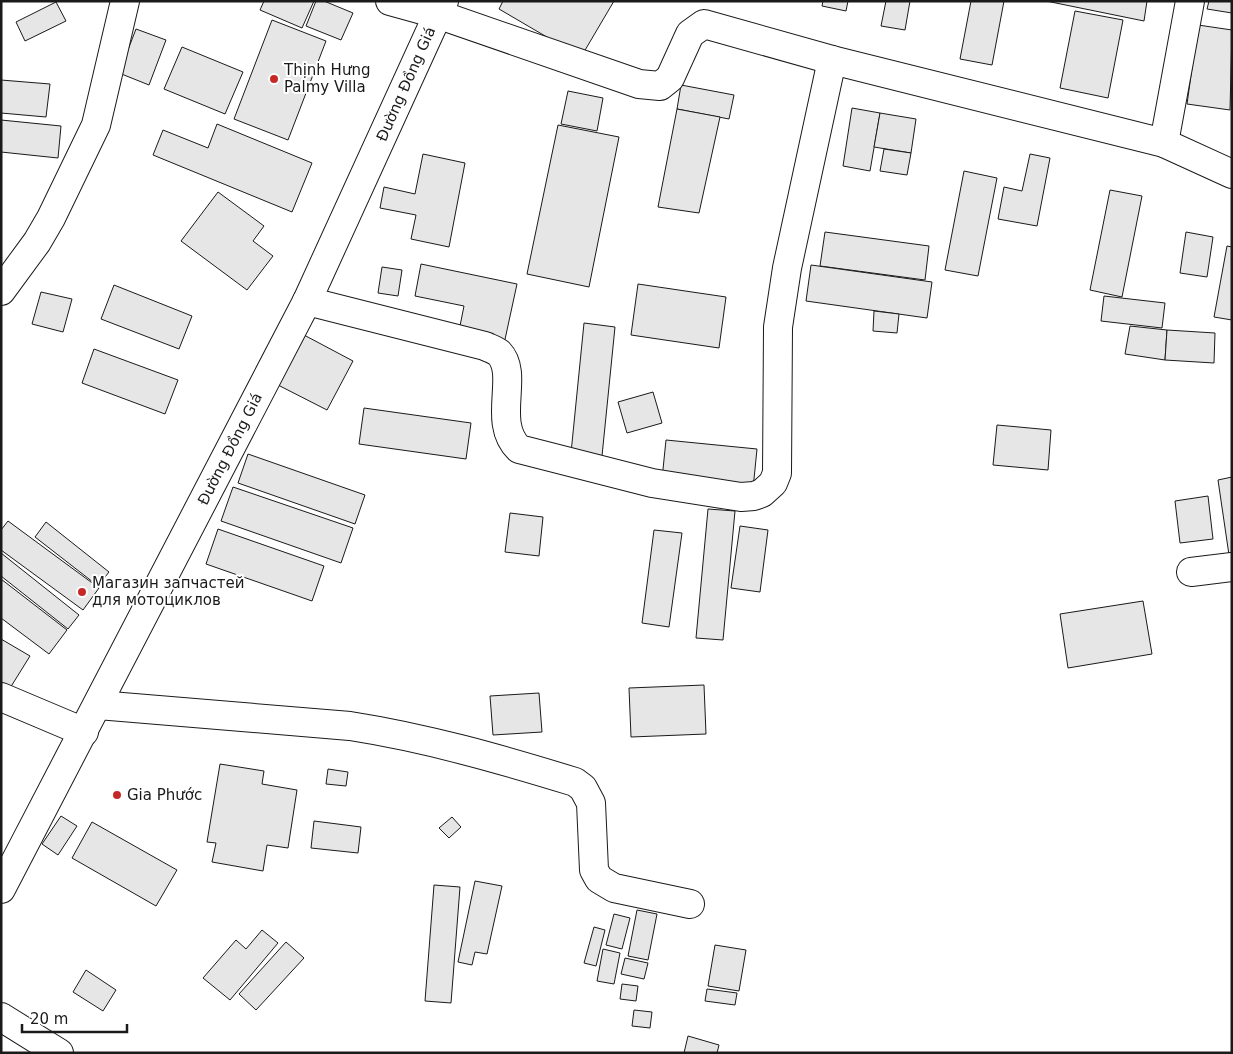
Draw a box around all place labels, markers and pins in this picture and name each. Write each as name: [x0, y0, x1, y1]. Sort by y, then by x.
place label: Thịnh Hưng Palmy Villa: [283, 61, 370, 96]
marker: Thịnh Hưng Palmy Villa: [268, 73, 280, 85]
place label: Магазин запчастей для мотоциклов: [92, 574, 245, 609]
marker: Магазин запчастей для мотоциклов: [76, 586, 88, 598]
place label: Gia Phước: [127, 786, 202, 804]
marker: Gia Phước: [111, 789, 123, 801]

